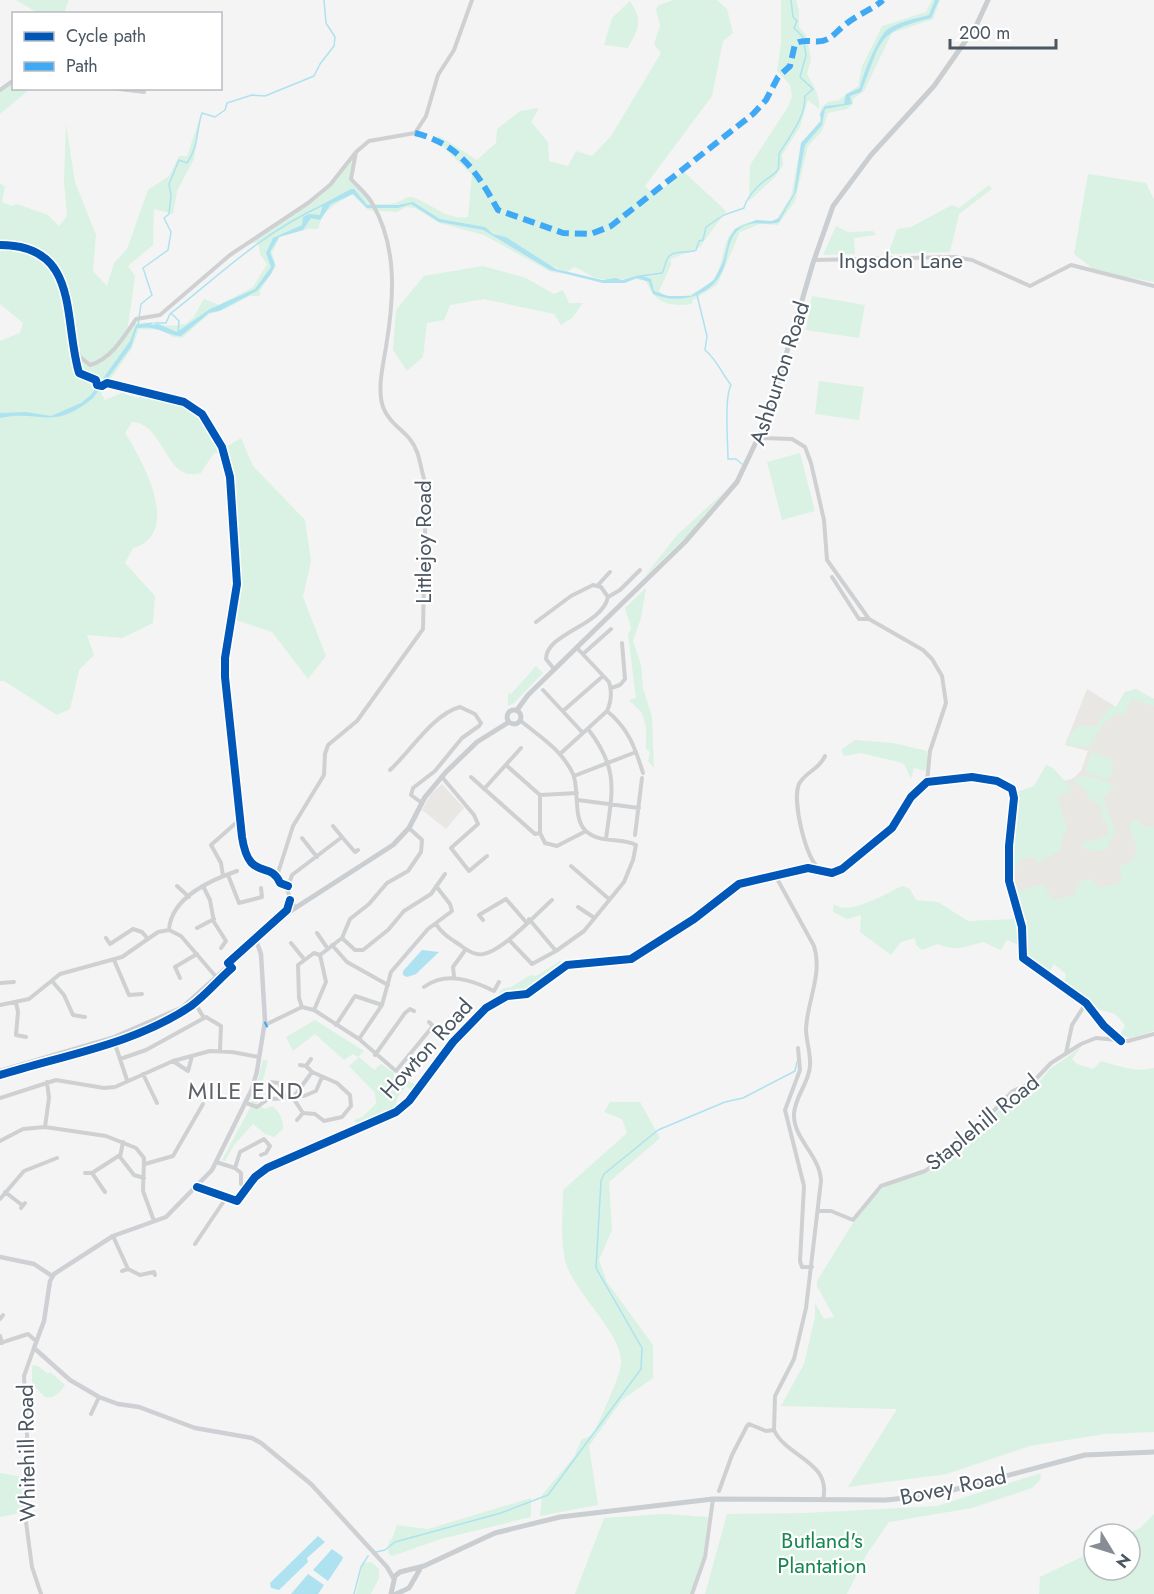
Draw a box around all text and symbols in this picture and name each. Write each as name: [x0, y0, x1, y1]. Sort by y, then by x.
legend: [12, 12, 222, 90]
scale bar: [950, 12, 1056, 50]
text: 200 m: [959, 20, 1010, 46]
text: Cycle path: [66, 23, 146, 49]
text: Path: [66, 53, 98, 79]
street label: Ingsdon Lane: [839, 244, 963, 276]
street label: Ashburton Road: [741, 297, 817, 449]
street label: Littlejoy Road: [407, 480, 439, 604]
street label: Howton Road: [372, 991, 480, 1105]
street label: Staplehill Road: [918, 1066, 1046, 1178]
district label: MILE END: [188, 1073, 304, 1108]
street label: Whitehill Road: [9, 1384, 43, 1522]
street label: Bovey Road: [897, 1459, 1009, 1513]
north arrow: [1082, 1522, 1142, 1582]
park label: Butland's Plantation: [777, 1524, 867, 1581]
text: N: [1110, 1549, 1136, 1573]

